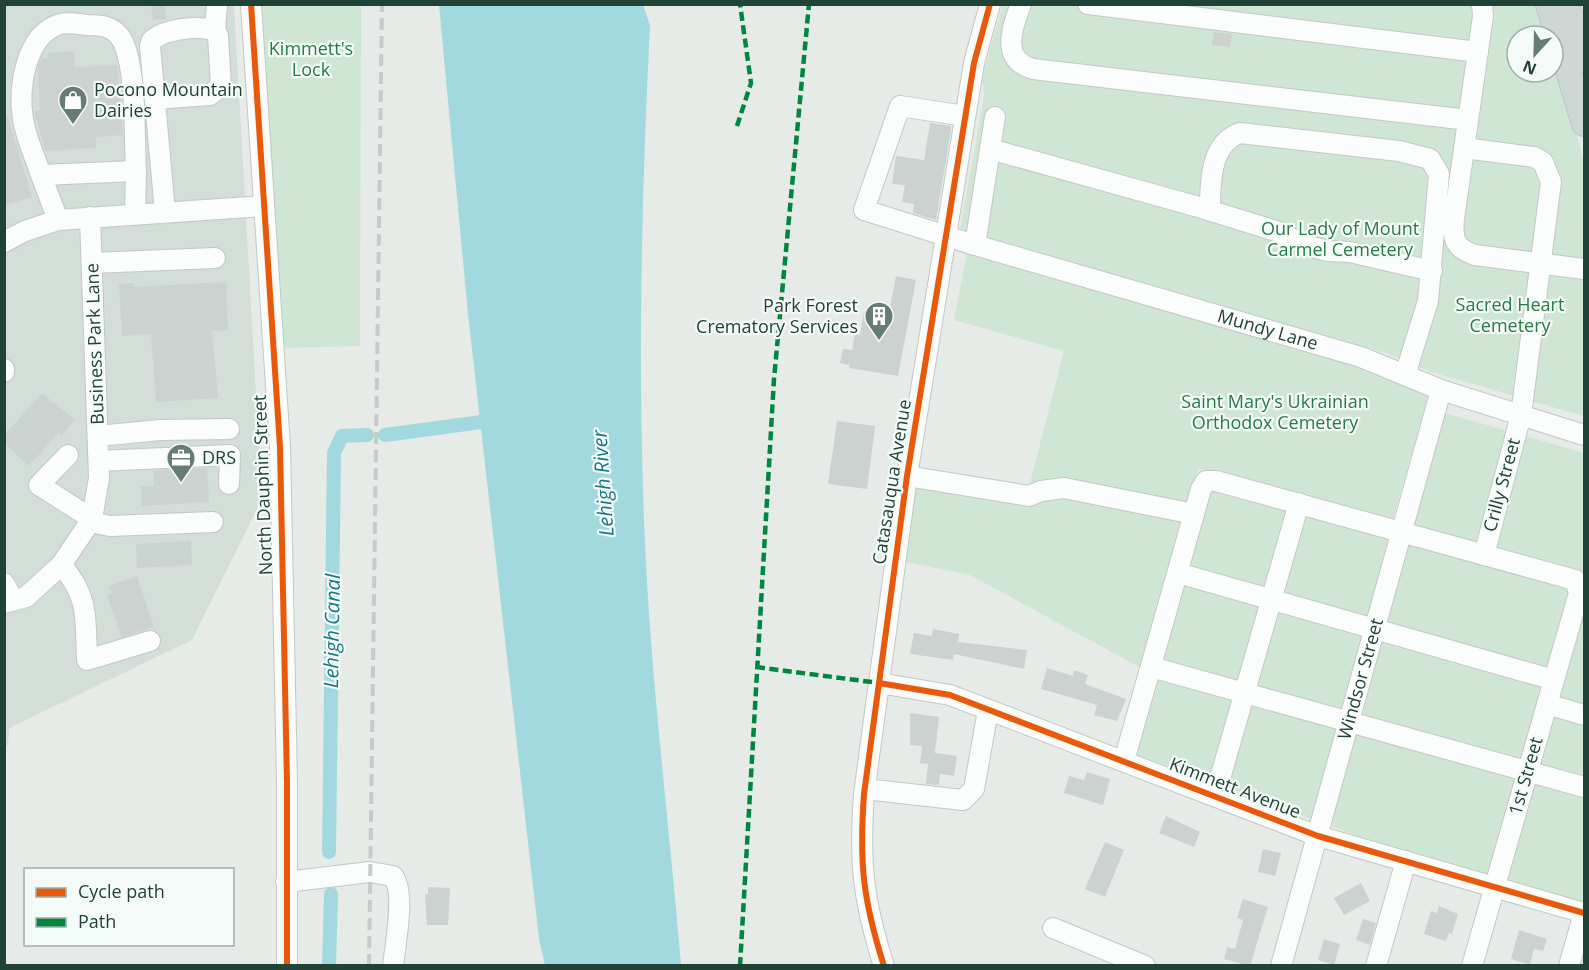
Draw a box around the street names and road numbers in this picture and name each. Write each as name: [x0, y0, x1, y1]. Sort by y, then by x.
street label: Business Park Lane: [79, 263, 109, 425]
street label: Mundy Lane: [1215, 303, 1321, 355]
street label: North Dauphin Street: [247, 394, 277, 576]
street label: Catasauqua Avenue: [866, 398, 916, 566]
street label: Crilly Street: [1477, 435, 1525, 534]
street label: Windsor Street: [1332, 615, 1388, 742]
street label: 1st Street: [1502, 734, 1548, 818]
street label: Kimmett Avenue: [1166, 751, 1305, 823]

